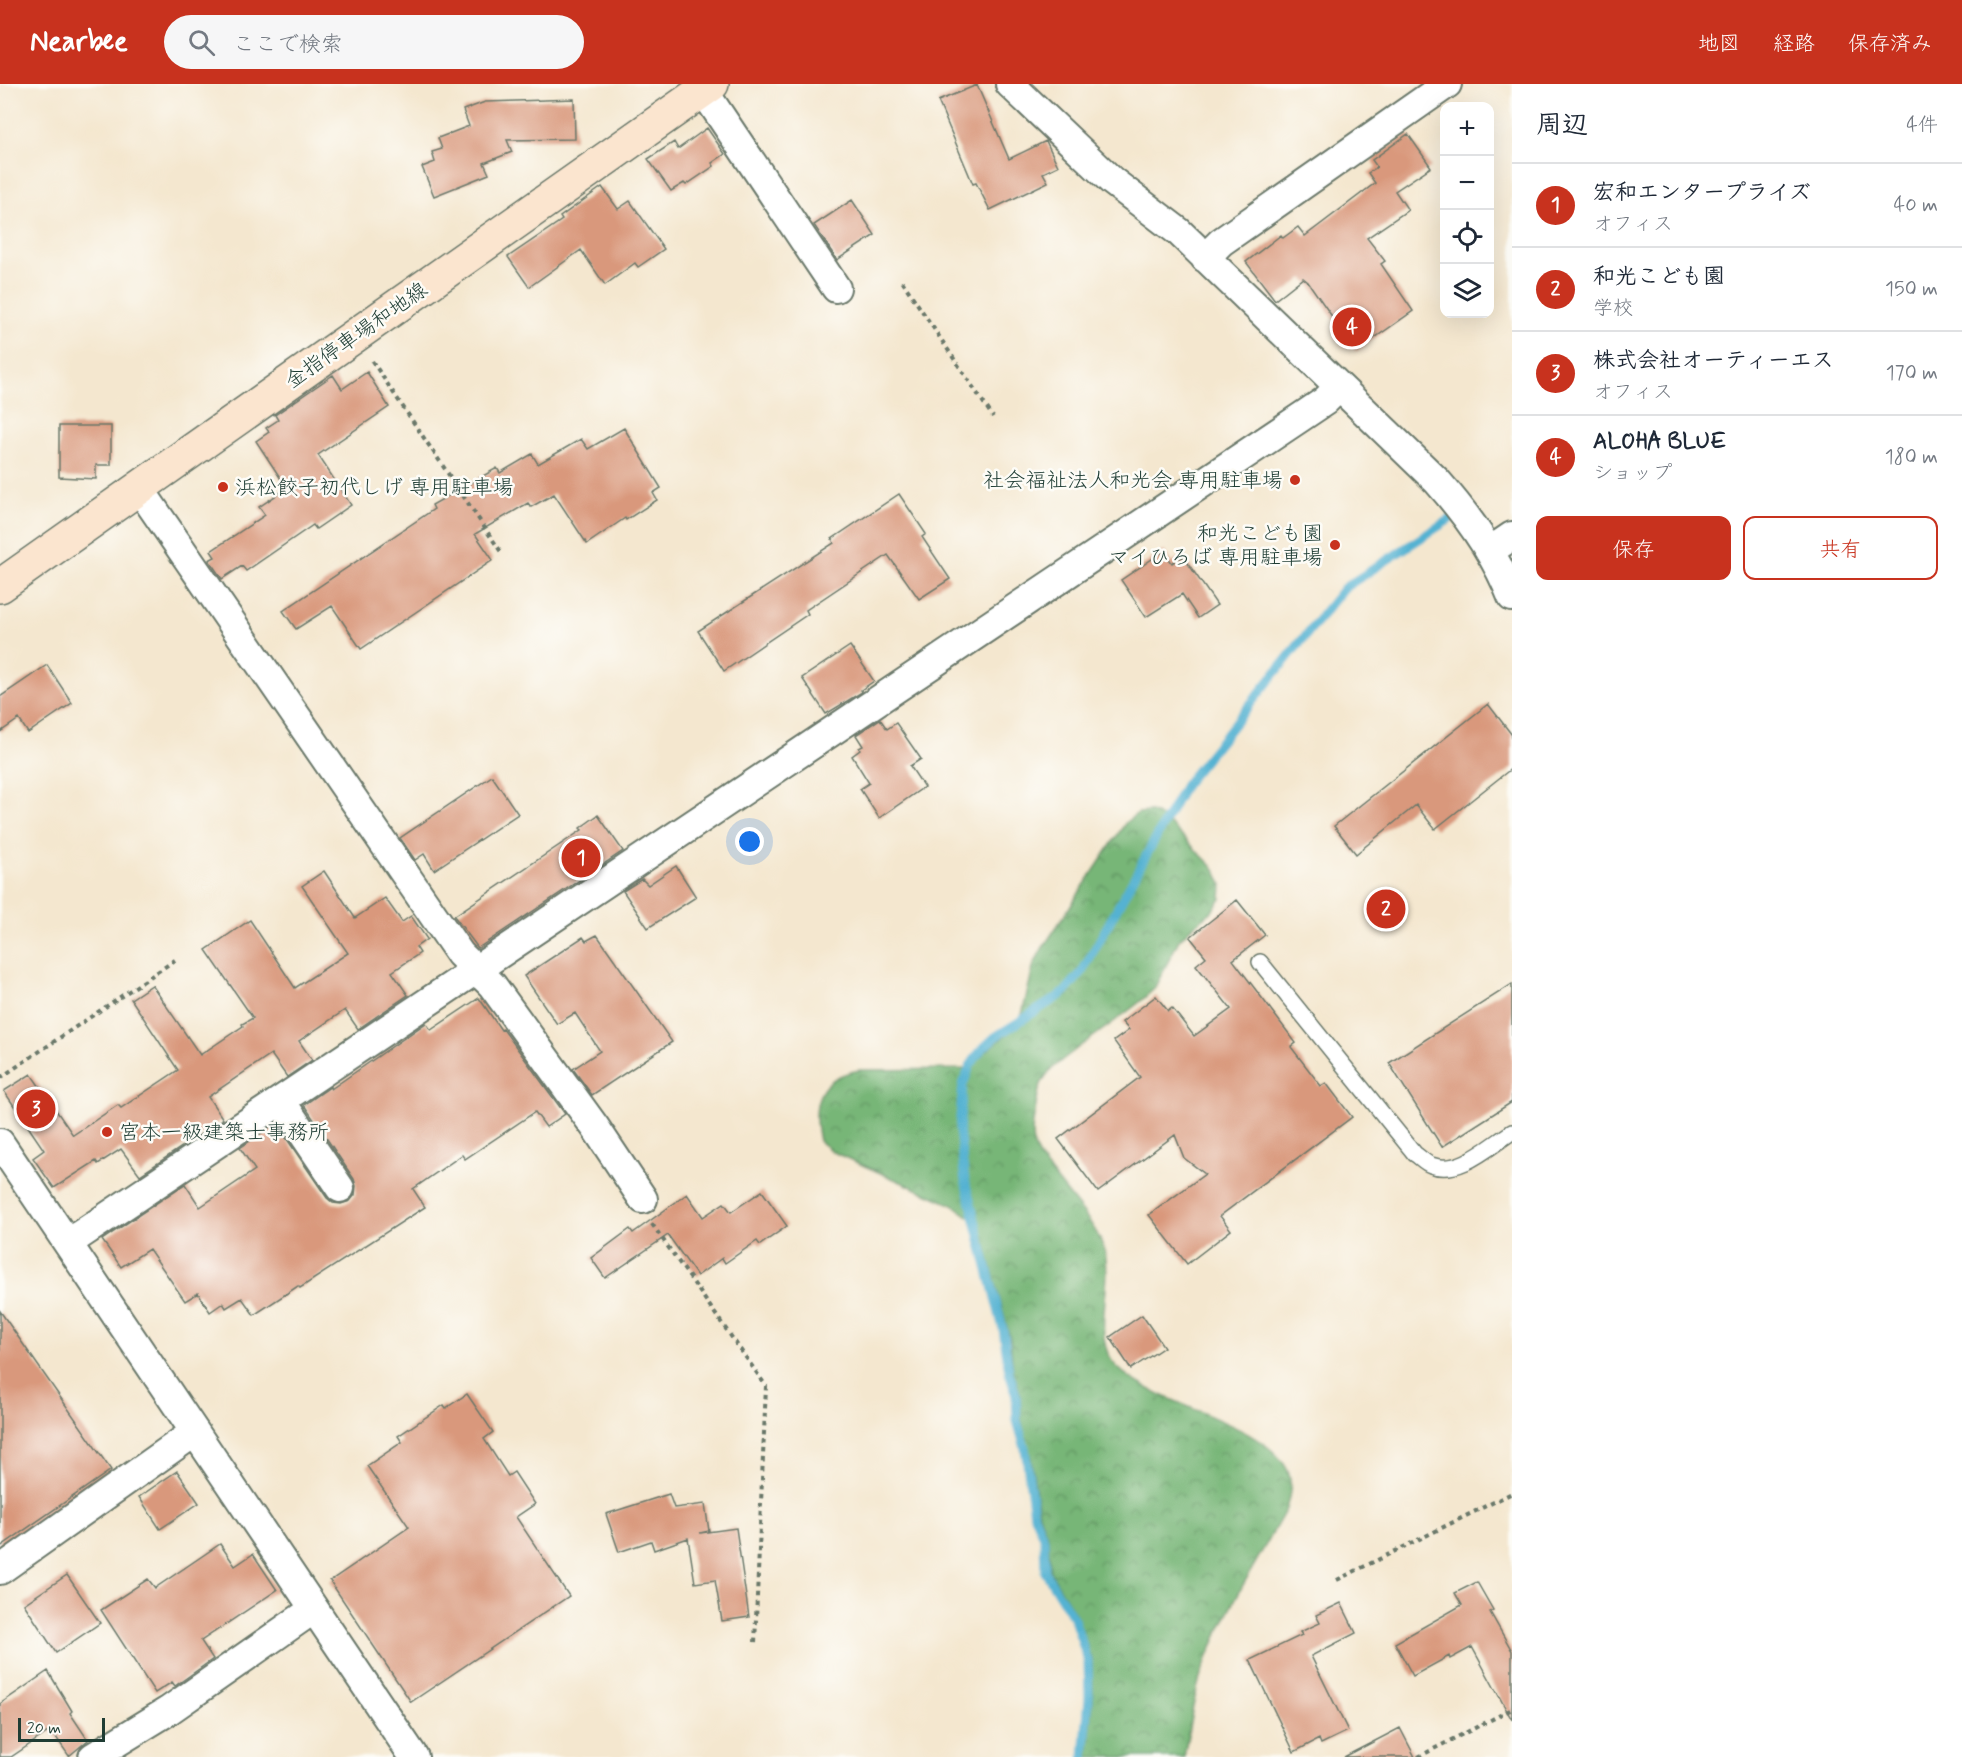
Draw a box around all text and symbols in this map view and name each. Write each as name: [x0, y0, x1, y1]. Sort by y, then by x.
search box: [164, 15, 584, 69]
text: Nearbee: [30, 24, 128, 61]
icon: search: [185, 26, 218, 59]
text: 地図: [1698, 30, 1740, 58]
text: 経路: [1773, 30, 1815, 58]
text: 保存済み: [1848, 30, 1932, 58]
text: ここで検索: [233, 31, 343, 59]
map controls: [1440, 102, 1494, 318]
button: +: [1440, 102, 1494, 156]
text: 周辺: [1536, 109, 1588, 143]
text: 4件: [1906, 112, 1938, 139]
button: −: [1440, 156, 1494, 210]
text: 宏和エンタープライズ: [1593, 179, 1811, 207]
text: 1: [1551, 192, 1560, 219]
text: 40 m: [1894, 192, 1938, 219]
button: locate: [1440, 210, 1494, 264]
text: オフィス: [1593, 211, 1673, 238]
text: 和光こども園: [1593, 263, 1725, 291]
button: layers: [1440, 264, 1494, 318]
street label: 金指停車場和地線: [280, 276, 433, 395]
text: 2: [1551, 276, 1560, 303]
text: 150 m: [1885, 276, 1938, 303]
text: 学校: [1593, 295, 1633, 322]
pin: 4: [1332, 304, 1372, 350]
text: 株式会社オーティーエス: [1593, 347, 1834, 375]
text: 3: [1551, 360, 1560, 387]
text: 170 m: [1886, 360, 1938, 387]
text: オフィス: [1593, 379, 1673, 406]
text: ALOHA BLUE: [1593, 428, 1726, 456]
text: 4: [1550, 444, 1561, 471]
text: 180 m: [1885, 444, 1938, 471]
text: ショップ: [1593, 460, 1672, 487]
place label: 社会福祉法人和光会 専用駐車場: [983, 467, 1283, 495]
marker: 社会福祉法人和光会 専用駐車場: [1288, 473, 1302, 487]
place label: 浜松餃子初代しげ 専用駐車場: [235, 474, 514, 502]
marker: 浜松餃子初代しげ 専用駐車場: [216, 480, 230, 494]
button: 保存: [1536, 516, 1731, 580]
button: 共有: [1743, 516, 1938, 580]
place label: 和光こども園 マイひろば 専用駐車場: [1108, 520, 1323, 572]
marker: 和光こども園 マイひろば 専用駐車場: [1328, 538, 1342, 552]
your location: [735, 827, 764, 856]
pin: 1: [562, 836, 600, 880]
pin: 2: [1366, 886, 1406, 932]
pin: 3: [16, 1086, 56, 1132]
place label: 宮本一級建築士事務所: [119, 1119, 329, 1147]
marker: 宮本一級建築士事務所: [100, 1125, 114, 1139]
scale bar: [18, 1715, 105, 1742]
text: 20 m: [27, 1718, 61, 1739]

